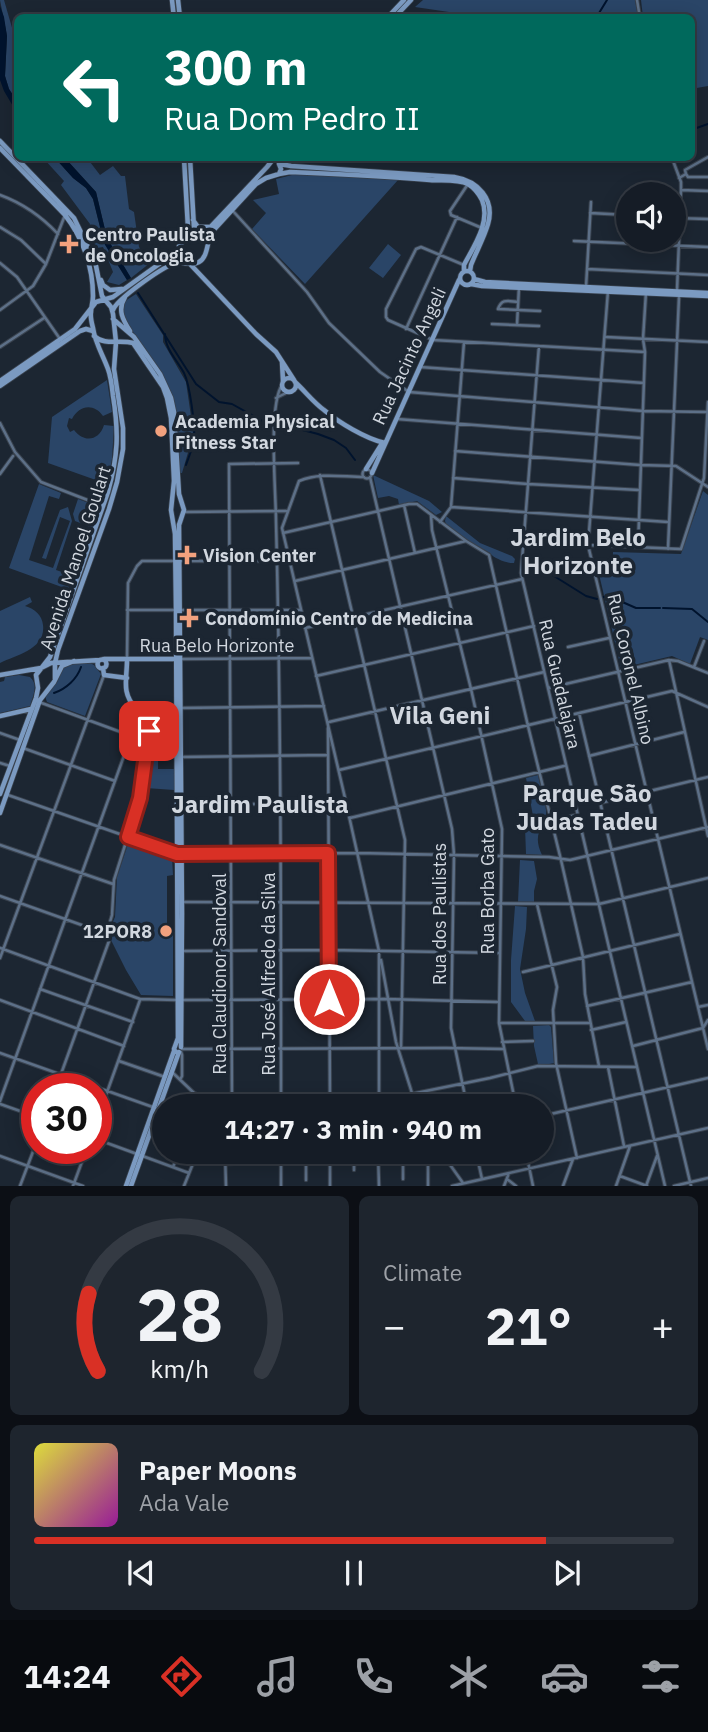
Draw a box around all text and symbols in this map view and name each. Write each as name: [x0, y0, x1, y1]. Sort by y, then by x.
text: 300 m: [164, 35, 308, 98]
icon: left: [49, 42, 140, 133]
text: Rua Dom Pedro II: [164, 97, 420, 139]
map controls: [616, 182, 686, 252]
button: sound: [616, 182, 686, 252]
place label: Centro Paulista de Oncologia: [85, 223, 215, 267]
marker: Centro Paulista de Oncologia: [59, 234, 79, 254]
street label: Rua Jacinto Angeli: [367, 284, 451, 428]
place label: Academia Physical Fitness Star: [175, 410, 335, 454]
marker: Academia Physical Fitness Star: [153, 423, 169, 439]
street label: Avenida Manoel Goulart: [34, 463, 116, 653]
district label: Jardim Belo Horizonte: [510, 521, 646, 581]
place label: Vision Center: [203, 544, 316, 567]
marker: Vision Center: [177, 545, 197, 565]
street label: Rua Coronel Albino: [602, 591, 660, 747]
place label: Condomínio Centro de Medicina: [205, 607, 473, 630]
marker: Condomínio Centro de Medicina: [179, 608, 199, 628]
street label: Rua Guadalajara: [534, 617, 586, 752]
street label: Rua Belo Horizonte: [140, 634, 295, 657]
district label: Vila Geni: [390, 699, 490, 731]
pin: [119, 701, 179, 761]
icon: arrive: [130, 712, 168, 750]
district label: Parque São Judas Tadeu: [516, 777, 658, 837]
district label: Jardim Paulista: [171, 788, 349, 820]
street label: Rua Borba Gato: [476, 828, 499, 954]
street label: Rua dos Paulistas: [428, 843, 451, 985]
street label: Rua José Alfredo da Silva: [257, 872, 280, 1076]
street label: Rua Claudionor Sandoval: [208, 873, 231, 1075]
place label: 12POR8: [83, 920, 152, 943]
marker: 12POR8: [158, 923, 174, 939]
position arrow: [292, 962, 366, 1036]
speed limit sign: 30: [21, 1073, 112, 1164]
text: 14:27 · 3 min · 940 m: [224, 1112, 482, 1146]
text: Climate: [383, 1257, 462, 1287]
text: 28: [136, 1267, 223, 1362]
text: 21°: [485, 1292, 572, 1359]
text: −: [383, 1301, 406, 1350]
text: +: [651, 1301, 674, 1350]
text: km/h: [150, 1352, 209, 1385]
text: Paper Moons: [139, 1453, 297, 1487]
text: Ada Vale: [139, 1487, 229, 1517]
icon: previous: [122, 1554, 160, 1592]
icon: pause: [335, 1554, 373, 1592]
icon: next: [548, 1554, 586, 1592]
icon: directions: [157, 1652, 206, 1701]
icon: music: [253, 1652, 302, 1701]
icon: phone: [349, 1652, 398, 1701]
icon: climate: [444, 1652, 493, 1701]
icon: car: [540, 1652, 589, 1701]
icon: filters: [636, 1652, 685, 1701]
text: 14:24: [23, 1655, 111, 1697]

